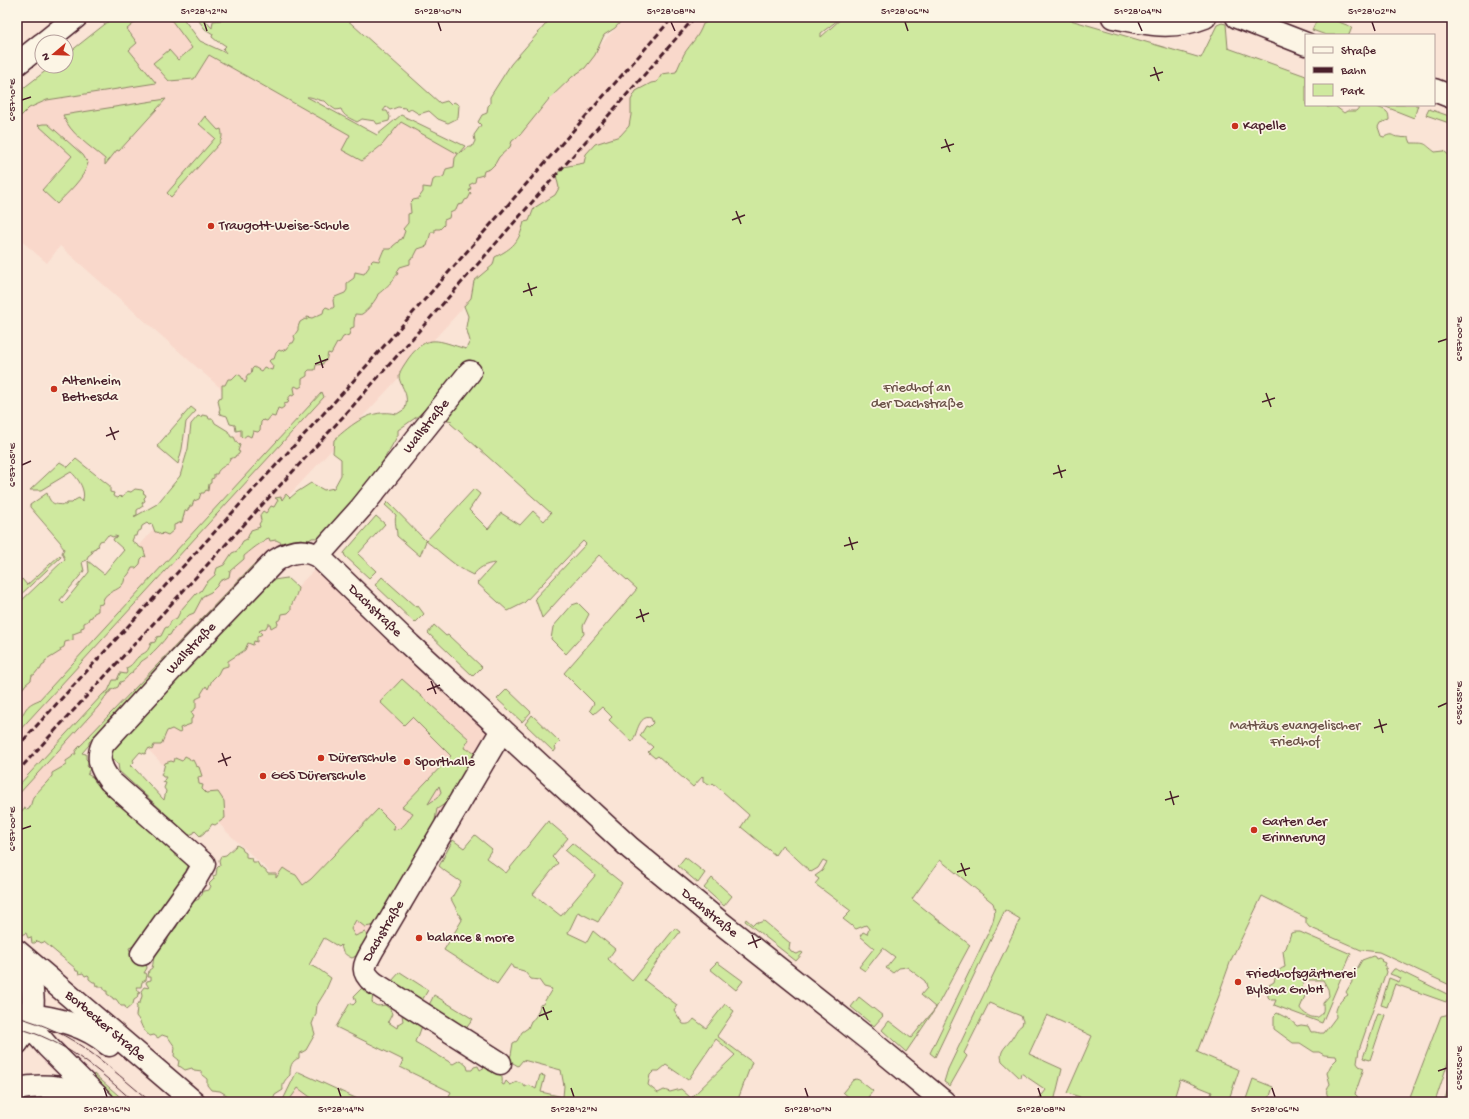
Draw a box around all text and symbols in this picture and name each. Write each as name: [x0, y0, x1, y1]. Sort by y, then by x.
text: 51°28'12"N: [181, 6, 228, 18]
text: 51°28'10"N: [414, 6, 462, 18]
text: 51°28'08"N: [647, 6, 696, 18]
text: 51°28'06"N: [881, 6, 930, 18]
text: 51°28'04"N: [1114, 6, 1162, 18]
text: 51°28'02"N: [1348, 6, 1396, 18]
north arrow: [34, 34, 74, 74]
legend: [1305, 34, 1435, 106]
text: Straße: [1341, 45, 1377, 59]
text: N: [40, 51, 53, 62]
text: Bahn: [1340, 65, 1366, 79]
text: 6°57'10"E: [7, 78, 19, 121]
text: Park: [1340, 85, 1366, 99]
place label: Kapelle: [1243, 118, 1287, 135]
marker: Kapelle: [1230, 121, 1240, 131]
place label: Traugott-Weise-Schule: [218, 218, 350, 235]
marker: Traugott-Weise-Schule: [206, 221, 216, 231]
text: 6°57'00"E: [1454, 316, 1466, 361]
place label: Altenheim Bethesda: [61, 373, 121, 406]
park label: Friedhof an der Dachstraße: [871, 380, 964, 413]
marker: Altenheim Bethesda: [49, 384, 59, 394]
street label: Wallstraße: [399, 395, 454, 457]
text: 6°57'05"E: [7, 442, 19, 487]
street label: Dachstraße: [344, 580, 406, 641]
street label: Wallstraße: [163, 618, 220, 678]
text: 6°56'55"E: [1454, 681, 1466, 725]
park label: Mattäus evangelischer Friedhof: [1230, 718, 1361, 751]
place label: Dürerschule: [328, 750, 397, 767]
marker: Dürerschule: [316, 753, 326, 763]
place label: Sporthalle: [415, 754, 476, 771]
marker: Sporthalle: [402, 757, 412, 767]
place label: GGS Dürerschule: [271, 768, 366, 785]
marker: GGS Dürerschule: [258, 771, 268, 781]
text: 6°57'00"E: [7, 806, 19, 851]
place label: Garten der Erinnerung: [1262, 814, 1328, 847]
marker: Garten der Erinnerung: [1249, 825, 1259, 835]
street label: Dachstraße: [677, 884, 742, 942]
street label: Dachstraße: [359, 897, 409, 966]
place label: balance & more: [427, 930, 515, 947]
marker: balance & more: [414, 933, 424, 943]
place label: Friedhofsgärtnerei Bylsma GmbH: [1245, 966, 1356, 999]
marker: Friedhofsgärtnerei Bylsma GmbH: [1233, 977, 1243, 987]
street label: Borbecker Straße: [60, 986, 150, 1066]
text: 6°56'50"E: [1454, 1045, 1466, 1090]
text: 51°28'16"N: [84, 1104, 131, 1116]
text: 51°28'14"N: [318, 1104, 365, 1116]
text: 51°28'12"N: [551, 1104, 598, 1116]
text: 51°28'10"N: [784, 1104, 832, 1116]
text: 51°28'08"N: [1017, 1104, 1066, 1116]
text: 51°28'06"N: [1251, 1104, 1300, 1116]

